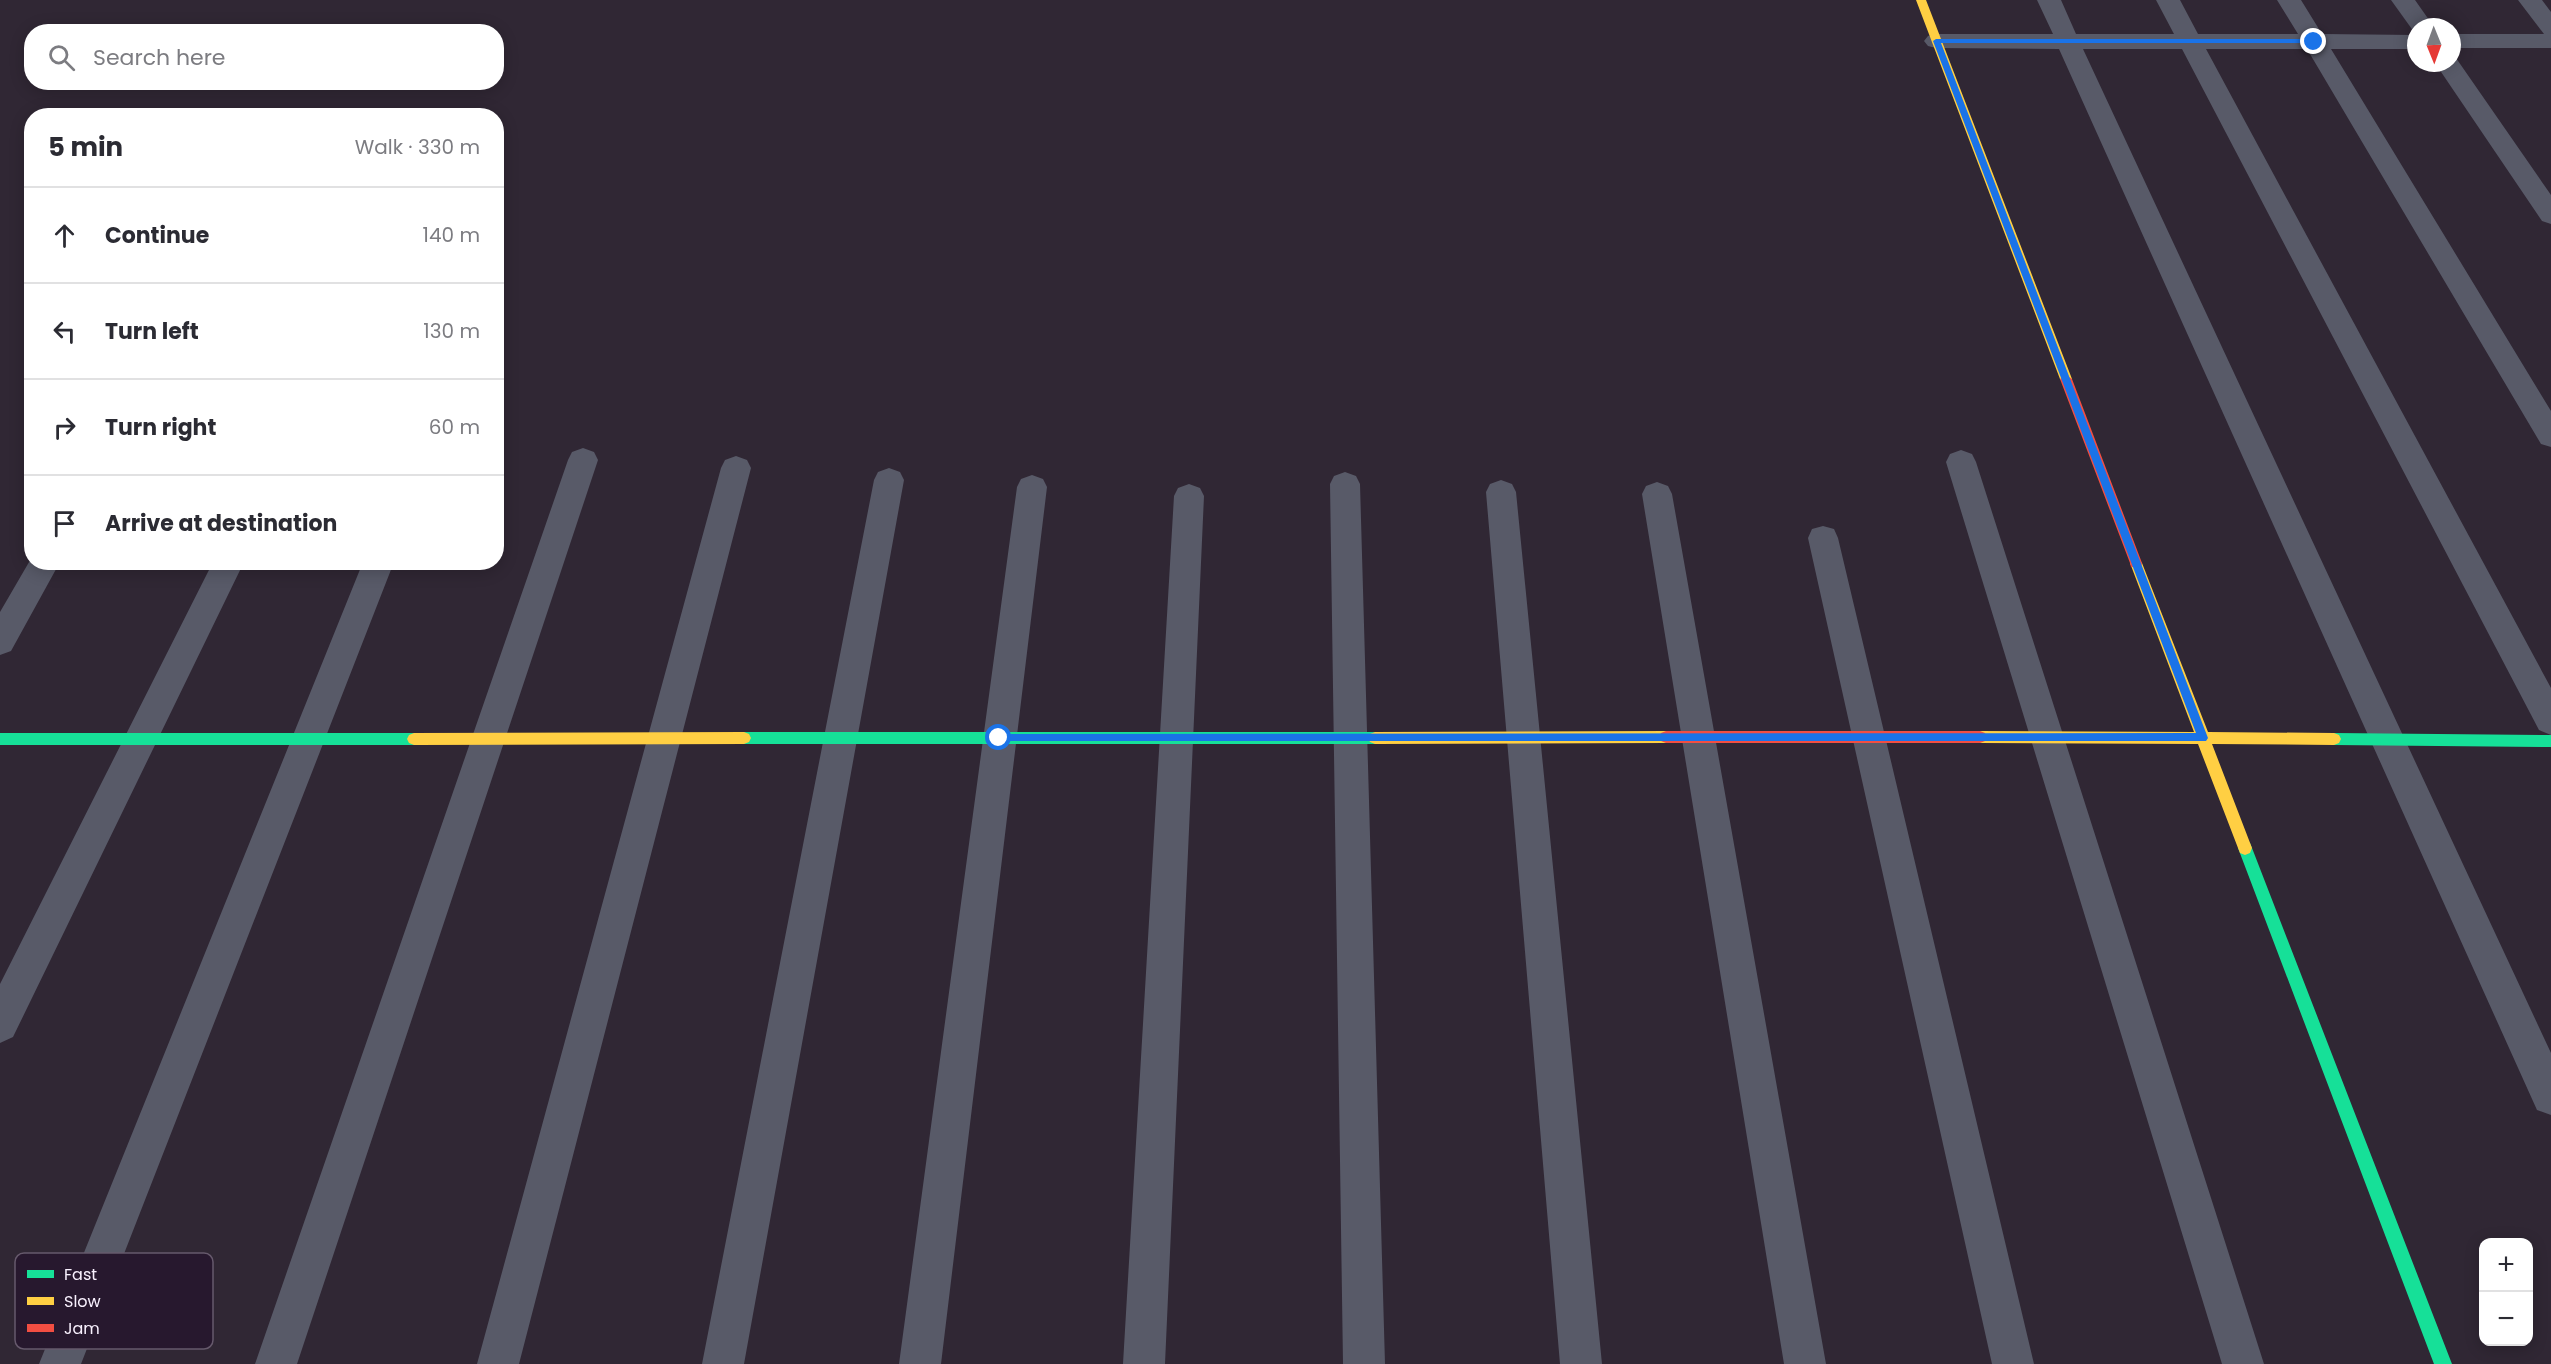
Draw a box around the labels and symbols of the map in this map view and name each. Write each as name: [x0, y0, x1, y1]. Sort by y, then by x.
north arrow: [2407, 18, 2461, 72]
route end: [2300, 28, 2326, 54]
route start: [985, 724, 1011, 750]
legend: [15, 1253, 213, 1349]
text: Fast: [64, 1263, 97, 1286]
text: Slow: [64, 1290, 101, 1313]
text: Jam: [64, 1317, 100, 1340]

